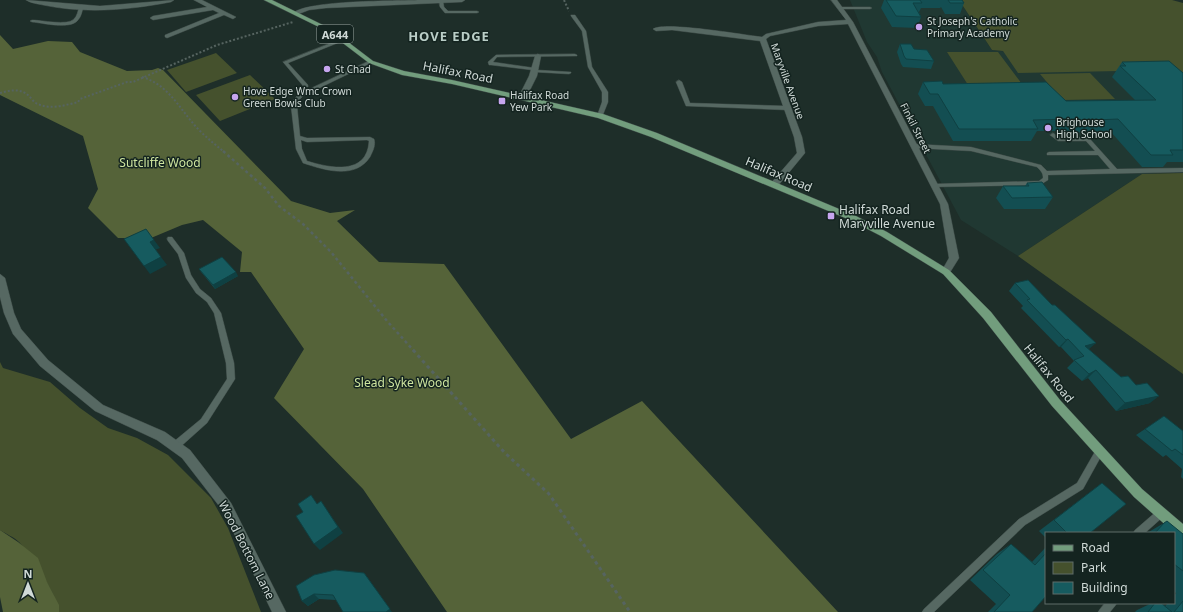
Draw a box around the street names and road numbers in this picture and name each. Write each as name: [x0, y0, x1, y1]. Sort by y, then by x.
road number: A644: [317, 25, 353, 43]
street label: Maryville Avenue: [768, 41, 808, 121]
street label: Halifax Road: [422, 57, 494, 87]
street label: Finkil Street: [897, 100, 935, 156]
street label: Halifax Road: [743, 152, 815, 196]
street label: Halifax Road: [1020, 340, 1078, 406]
street label: Wood Bottom Lane: [215, 498, 279, 602]

